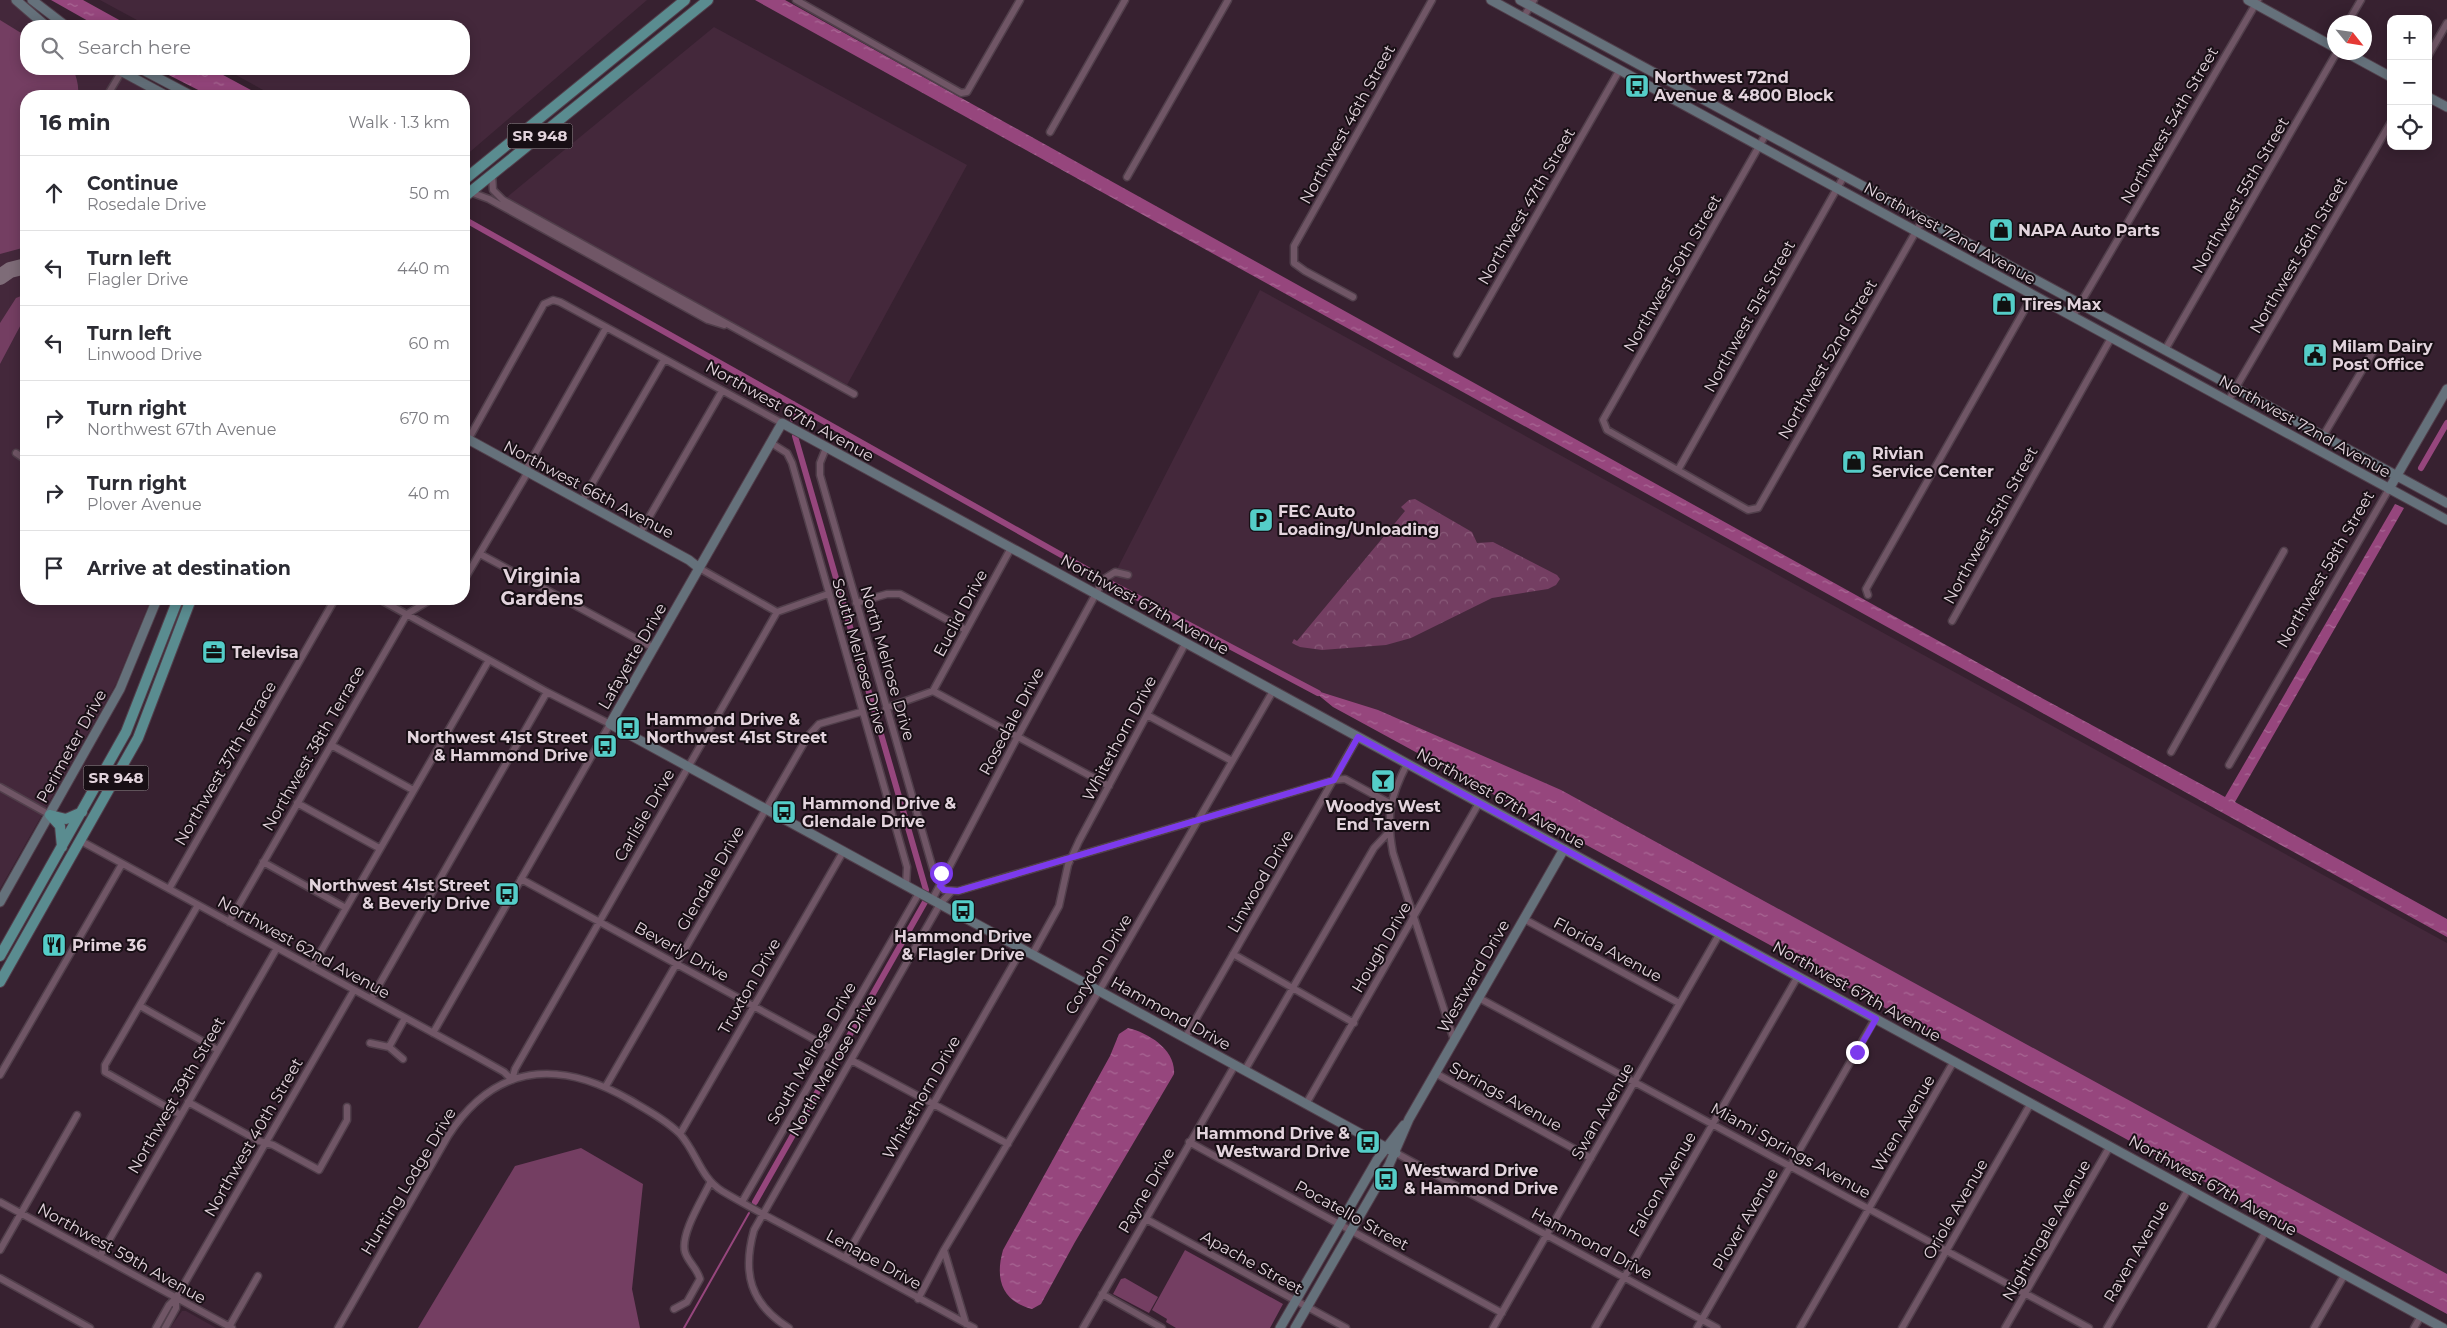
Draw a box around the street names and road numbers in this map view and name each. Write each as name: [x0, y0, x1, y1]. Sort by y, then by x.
street label: Northwest 46th Street: [1296, 41, 1399, 207]
street label: Northwest 54th Street: [2117, 43, 2222, 207]
street label: Northwest 55th Street: [2188, 114, 2293, 277]
road number: SR 948: [508, 124, 572, 148]
street label: Northwest 47th Street: [1474, 124, 1579, 288]
street label: Northwest 56th Street: [2246, 173, 2351, 337]
street label: Northwest 72nd Avenue: [1860, 178, 2039, 289]
street label: Northwest 50th Street: [1620, 191, 1726, 355]
street label: Northwest 51st Street: [1700, 237, 1799, 395]
street label: Northwest 52nd Street: [1774, 276, 1881, 442]
street label: Northwest 67th Avenue: [702, 357, 877, 466]
street label: Northwest 72nd Avenue: [2215, 371, 2394, 482]
street label: Northwest 66th Avenue: [500, 436, 677, 542]
street label: Northwest 55th Street: [1939, 443, 2042, 607]
street label: Northwest 58th Street: [2273, 487, 2378, 651]
street label: Northwest 67th Avenue: [1057, 550, 1232, 659]
street label: Euclid Drive: [930, 566, 991, 660]
street label: South Melrose Drive: [828, 576, 891, 736]
street label: North Melrose Drive: [856, 583, 919, 743]
street label: Lafayette Drive: [594, 600, 671, 713]
street label: Northwest 38th Terrace: [258, 662, 369, 834]
street label: Rosedale Drive: [975, 664, 1048, 778]
street label: Whitethorn Drive: [1078, 672, 1160, 804]
street label: Northwest 37th Terrace: [171, 678, 280, 849]
street label: Perimeter Drive: [32, 686, 110, 806]
street label: Northwest 67th Avenue: [1413, 744, 1588, 853]
road number: SR 948: [84, 766, 148, 790]
street label: Carlisle Drive: [610, 766, 679, 865]
street label: Glendale Drive: [673, 823, 748, 934]
street label: Linwood Drive: [1223, 827, 1297, 936]
street label: Northwest 62nd Avenue: [214, 892, 393, 1003]
street label: Hough Drive: [1348, 898, 1415, 996]
street label: Corydon Drive: [1061, 911, 1136, 1018]
street label: Florida Avenue: [1550, 913, 1665, 986]
street label: Westward Drive: [1433, 916, 1513, 1036]
street label: Beverly Drive: [631, 918, 732, 985]
street label: Truxton Drive: [714, 935, 785, 1038]
street label: Northwest 67th Avenue: [1769, 937, 1944, 1046]
street label: Hammond Drive: [1107, 973, 1234, 1054]
street label: South Melrose Drive: [763, 979, 860, 1128]
street label: North Melrose Drive: [784, 991, 881, 1139]
street label: Northwest 39th Street: [124, 1013, 229, 1177]
street label: Whitethorn Drive: [878, 1032, 964, 1162]
street label: Northwest 40th Street: [200, 1054, 307, 1220]
street label: Springs Avenue: [1446, 1058, 1565, 1135]
street label: Swan Avenue: [1567, 1060, 1638, 1163]
street label: Wren Avenue: [1868, 1072, 1939, 1175]
street label: Miami Springs Avenue: [1707, 1099, 1874, 1202]
street label: Hunting Lodge Drive: [357, 1104, 460, 1258]
street label: Falcon Avenue: [1625, 1128, 1700, 1240]
street label: Northwest 67th Avenue: [2125, 1131, 2300, 1240]
street label: Payne Drive: [1114, 1144, 1179, 1236]
street label: Oriole Avenue: [1919, 1156, 1992, 1263]
street label: Nightingale Avenue: [1998, 1156, 2095, 1304]
street label: Plover Avenue: [1709, 1165, 1782, 1274]
street label: Pocatello Street: [1292, 1176, 1412, 1255]
street label: Raven Avenue: [2100, 1197, 2173, 1305]
street label: Northwest 59th Avenue: [34, 1199, 209, 1308]
street label: Hammond Drive: [1528, 1204, 1655, 1283]
street label: Lenape Drive: [823, 1225, 925, 1293]
street label: Apache Street: [1197, 1227, 1306, 1299]

